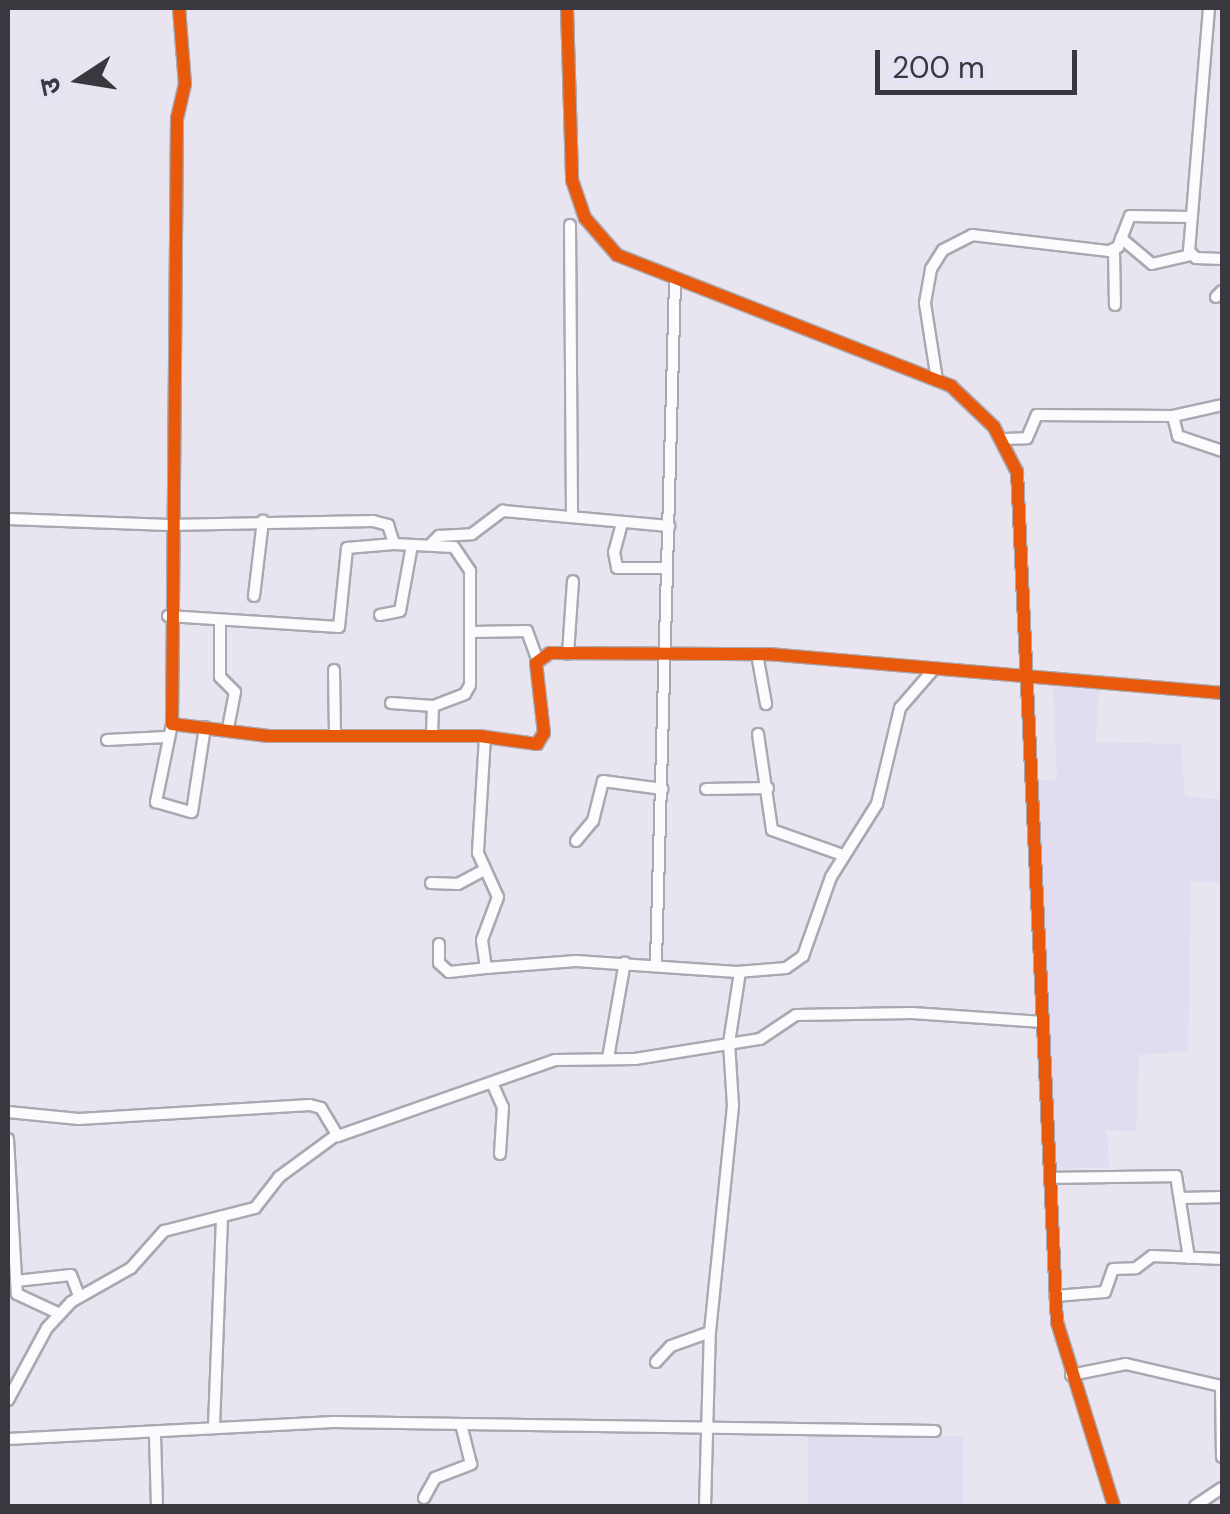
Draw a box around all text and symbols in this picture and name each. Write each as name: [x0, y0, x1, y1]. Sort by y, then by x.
north arrow: [30, 30, 130, 130]
scale bar: [880, 30, 1082, 92]
text: 200 m: [892, 48, 985, 87]
text: उ: [30, 74, 70, 98]

